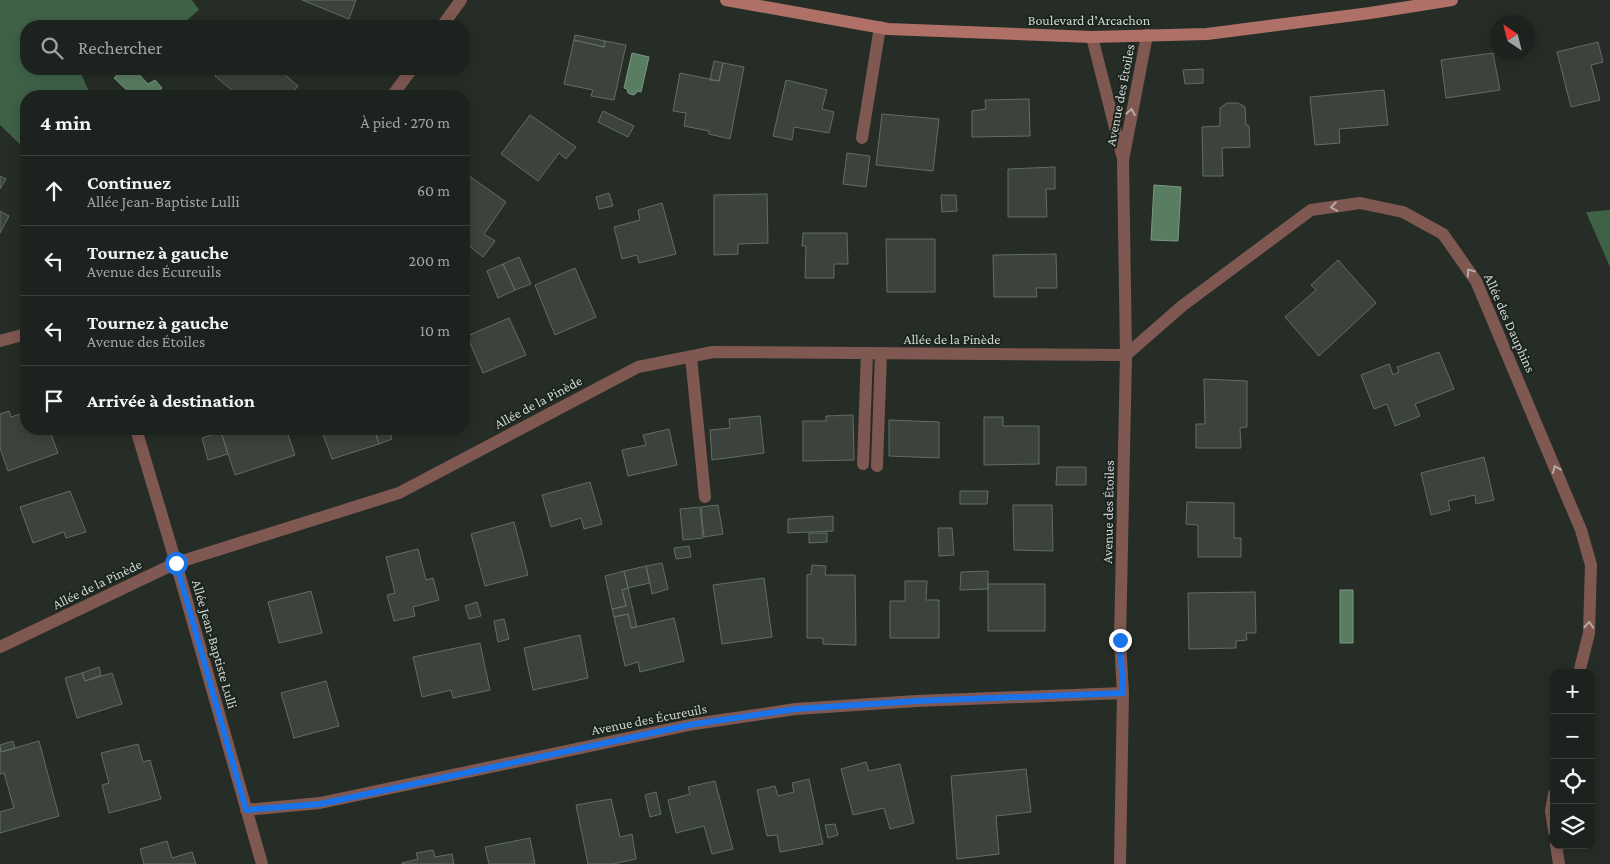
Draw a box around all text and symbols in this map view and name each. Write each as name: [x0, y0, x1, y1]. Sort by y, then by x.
street label: Boulevard d'Arcachon: [1028, 12, 1151, 28]
north arrow: [1490, 15, 1535, 60]
search box: [20, 20, 470, 75]
icon: search: [38, 34, 66, 62]
text: Rechercher: [78, 37, 162, 58]
street label: Avenue des Étoiles: [1102, 43, 1138, 147]
one-way arrow: [1126, 108, 1136, 116]
text: 4 min: [40, 111, 91, 135]
text: À pied · 270 m: [361, 114, 450, 131]
text: Continuez: [87, 172, 171, 193]
icon: ahead: [40, 177, 68, 205]
text: 60 m: [417, 182, 450, 199]
text: Allée Jean-Baptiste Lulli: [87, 193, 240, 210]
one-way arrow: [1330, 201, 1338, 212]
text: Tournez à gauche: [87, 242, 229, 263]
icon: left: [40, 247, 68, 275]
text: 200 m: [408, 252, 450, 269]
text: Avenue des Écureuils: [87, 263, 221, 280]
one-way arrow: [1467, 268, 1476, 278]
street label: Allée des Dauphins: [1481, 271, 1539, 375]
text: Tournez à gauche: [87, 312, 229, 333]
icon: left: [40, 317, 68, 345]
text: 10 m: [420, 322, 450, 339]
street label: Allée de la Pinède: [903, 331, 1001, 347]
text: Avenue des Étoiles: [87, 333, 205, 350]
street label: Allée de la Pinède: [491, 372, 585, 432]
icon: arrive: [40, 387, 68, 415]
text: Arrivée à destination: [87, 390, 255, 411]
street label: Avenue des Étoiles: [1099, 460, 1117, 564]
one-way arrow: [1551, 465, 1562, 474]
route start: [165, 552, 188, 575]
street label: Allée de la Pinède: [50, 556, 144, 612]
street label: Allée Jean-Baptiste Lulli: [189, 578, 241, 711]
one-way arrow: [1583, 621, 1594, 629]
route end: [1109, 629, 1132, 652]
map controls: [1550, 669, 1595, 849]
button: +: [1550, 669, 1595, 714]
street label: Avenue des Écureuils: [590, 700, 708, 738]
button: −: [1550, 714, 1595, 759]
button: locate: [1550, 759, 1595, 804]
button: layers: [1550, 804, 1595, 849]

